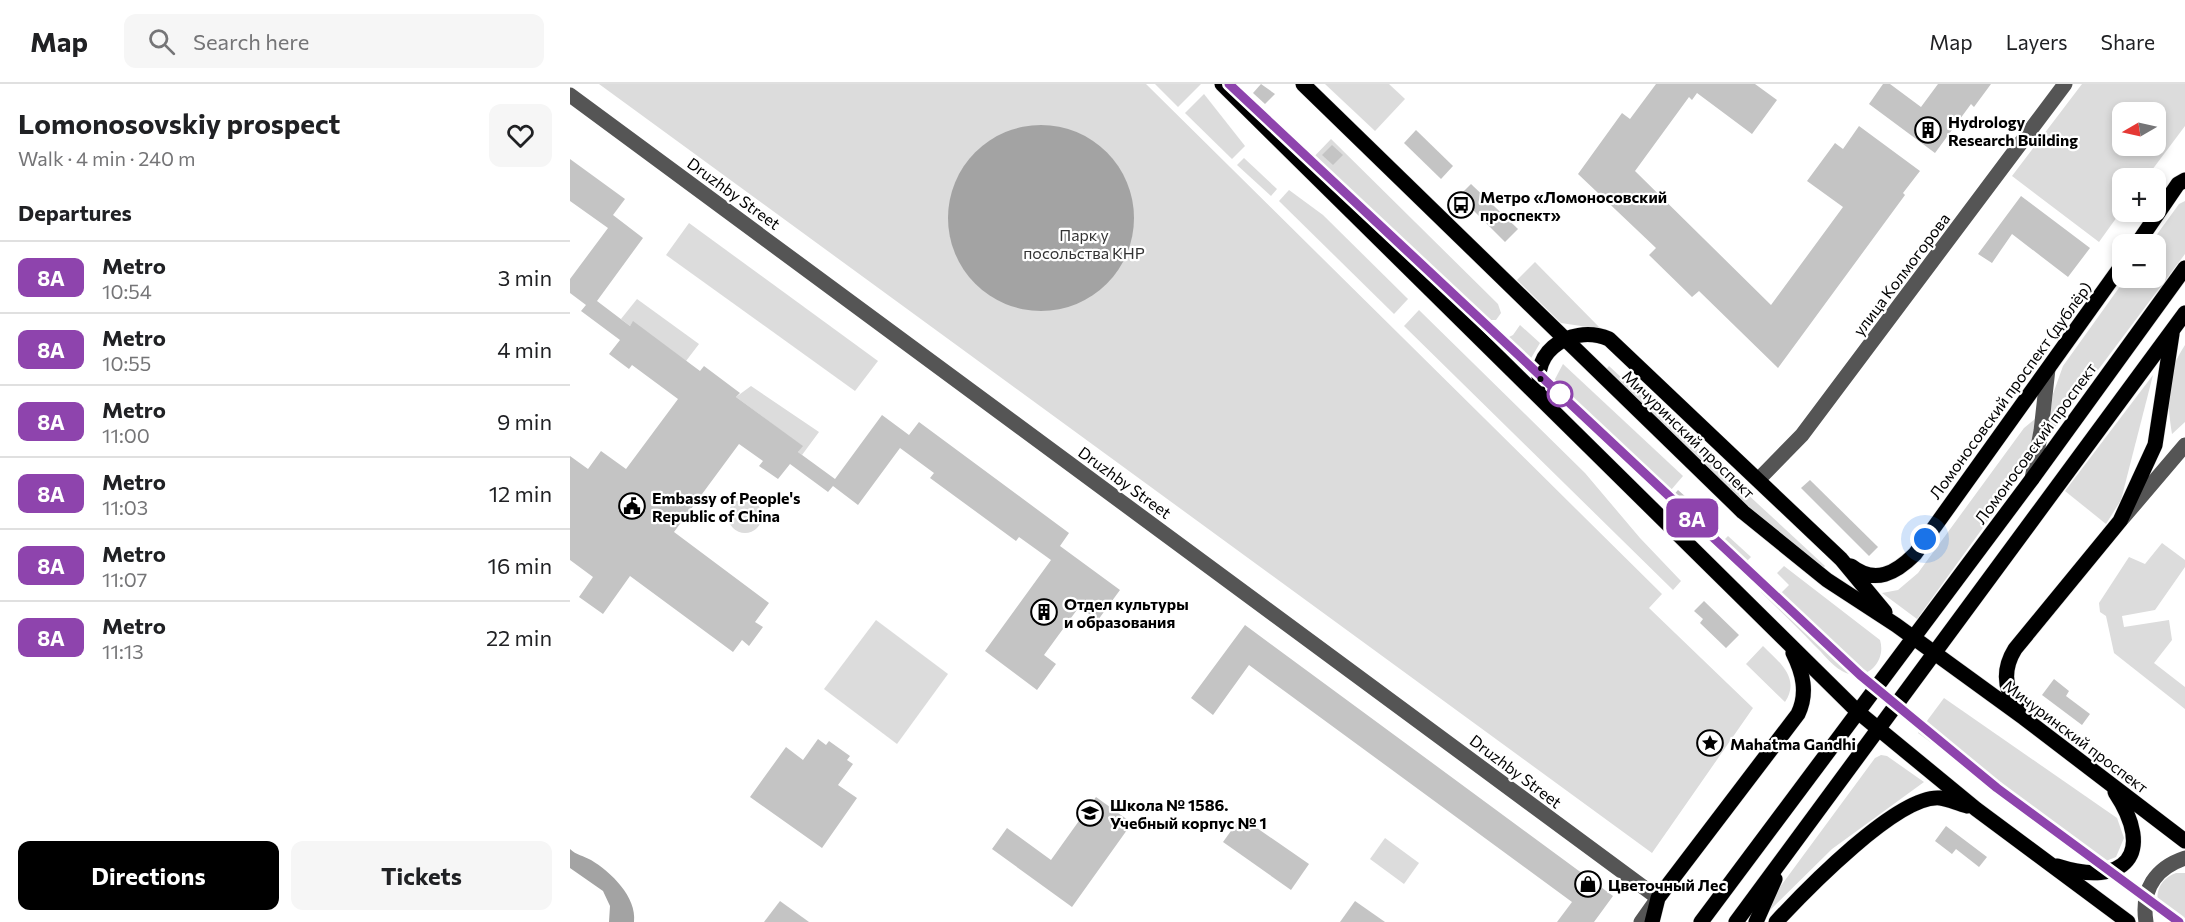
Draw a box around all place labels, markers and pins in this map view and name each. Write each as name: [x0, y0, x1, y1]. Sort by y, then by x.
place label: Hydrology Research Building: [1948, 112, 2078, 149]
building icon: Hydrology Research Building: [1913, 115, 1943, 145]
place label: Метро «Ломоносовский проспект»: [1480, 187, 1667, 224]
bus stop icon: Метро «Ломоносовский проспект»: [1446, 190, 1476, 220]
unlabelled marker: [1547, 381, 1573, 407]
place label: Embassy of People's Republic of China: [652, 488, 801, 525]
public building icon: Embassy of People's Republic of China: [617, 491, 647, 521]
place label: Отдел культуры и образования: [1064, 594, 1189, 631]
building icon: Отдел культуры и образования: [1029, 597, 1059, 627]
place icon: Mahatma Gandhi: [1695, 728, 1725, 758]
place label: Mahatma Gandhi: [1730, 734, 1856, 753]
place label: Школа № 1586. Учебный корпус № 1: [1110, 795, 1267, 832]
school or university icon: Школа № 1586. Учебный корпус № 1: [1075, 798, 1105, 828]
shop icon: Цветочный Лес: [1573, 869, 1603, 899]
place label: Цветочный Лес: [1608, 875, 1726, 894]

